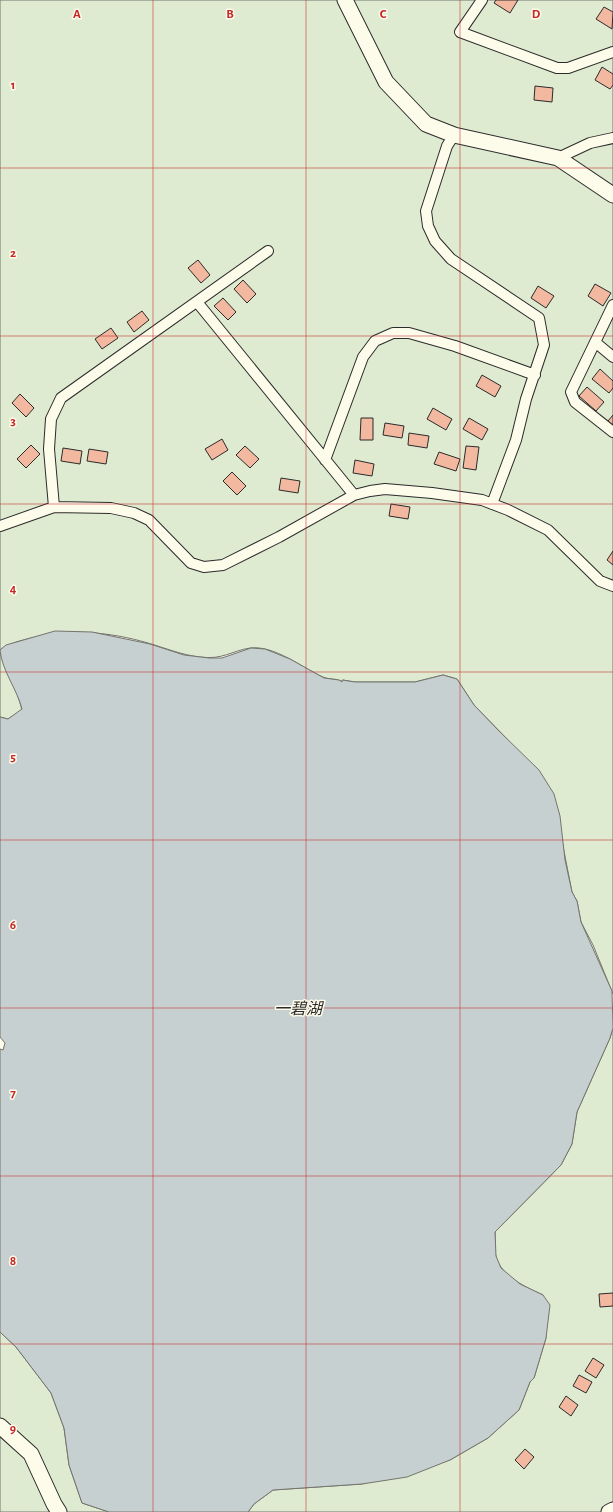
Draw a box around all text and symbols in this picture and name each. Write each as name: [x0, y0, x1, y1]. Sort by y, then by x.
text: A: [73, 8, 81, 21]
text: B: [226, 8, 234, 21]
text: C: [380, 8, 387, 21]
text: D: [532, 8, 541, 21]
text: 1: [11, 79, 15, 92]
text: 2: [10, 247, 16, 260]
text: 3: [10, 415, 16, 428]
text: 4: [10, 583, 17, 596]
text: 5: [10, 751, 16, 764]
text: 6: [10, 919, 16, 932]
water label: 一碧湖: [274, 1000, 325, 1017]
text: 7: [10, 1087, 16, 1100]
text: 8: [10, 1255, 16, 1268]
text: 9: [10, 1423, 16, 1436]

